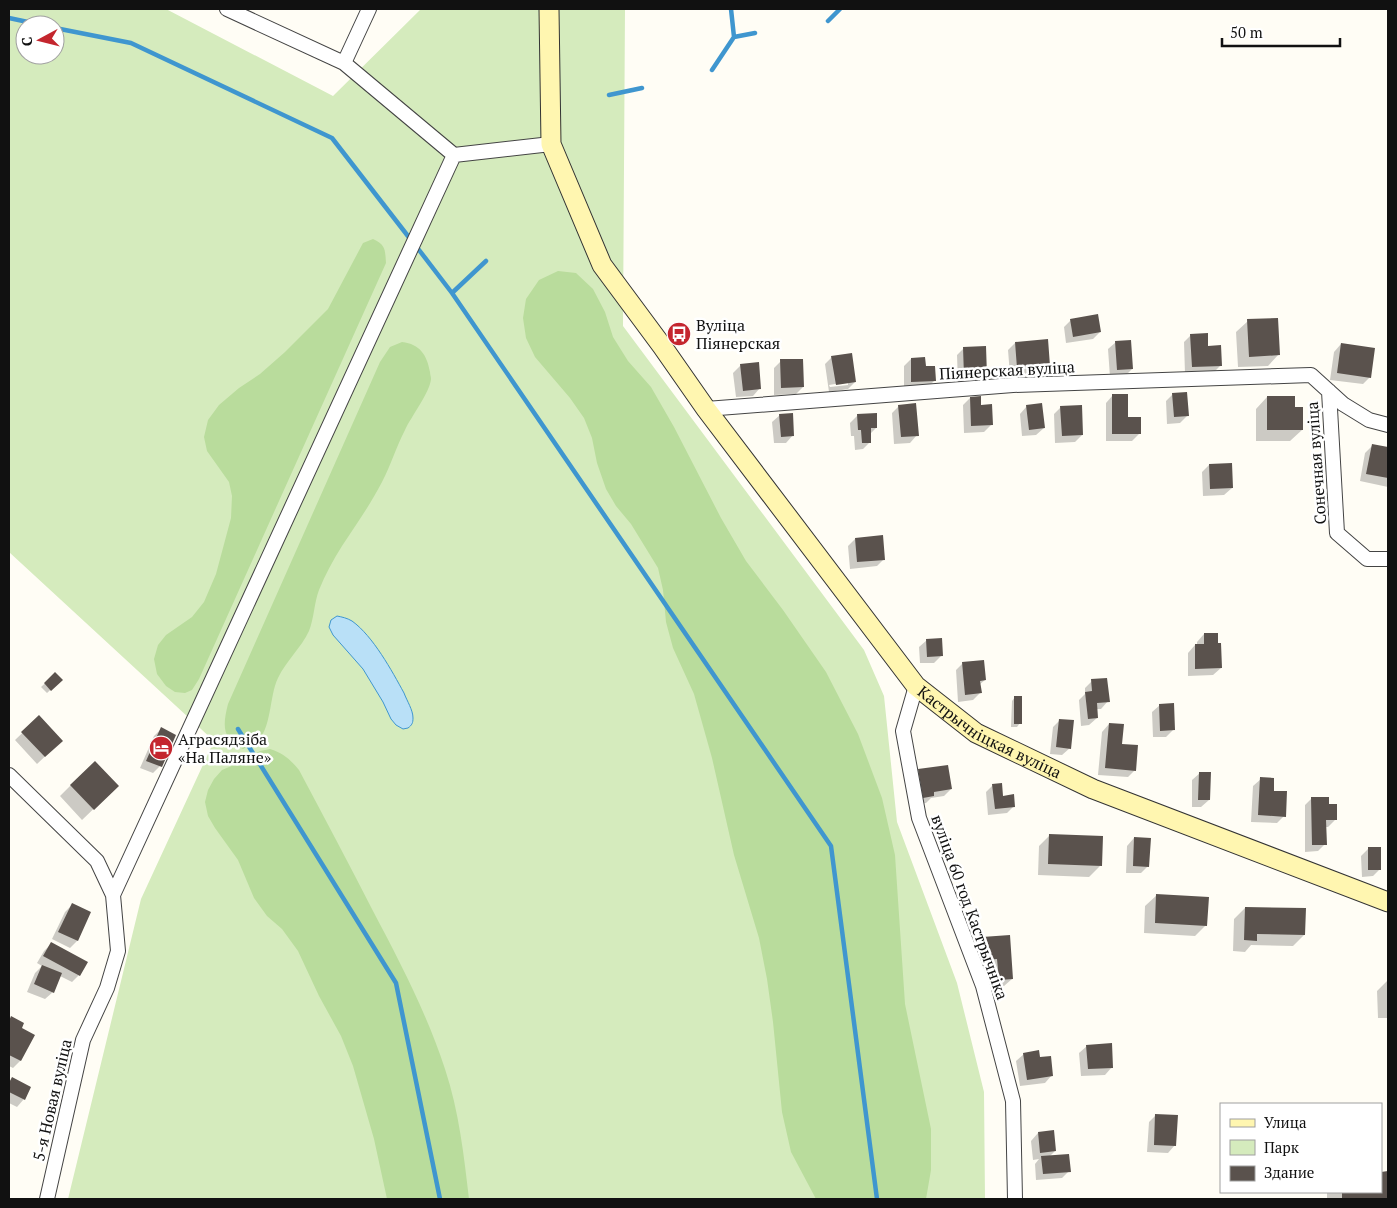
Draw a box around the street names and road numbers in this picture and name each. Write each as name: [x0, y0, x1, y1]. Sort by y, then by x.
street label: Піянерская вуліца: [939, 355, 1075, 385]
street label: Сонечная вуліца: [1301, 401, 1331, 525]
street label: Кастрычніцкая вуліца: [913, 680, 1065, 783]
street label: вуліца 60 год Кастрычніка: [926, 811, 1014, 1003]
street label: 5-я Новая вуліца: [27, 1037, 77, 1163]

